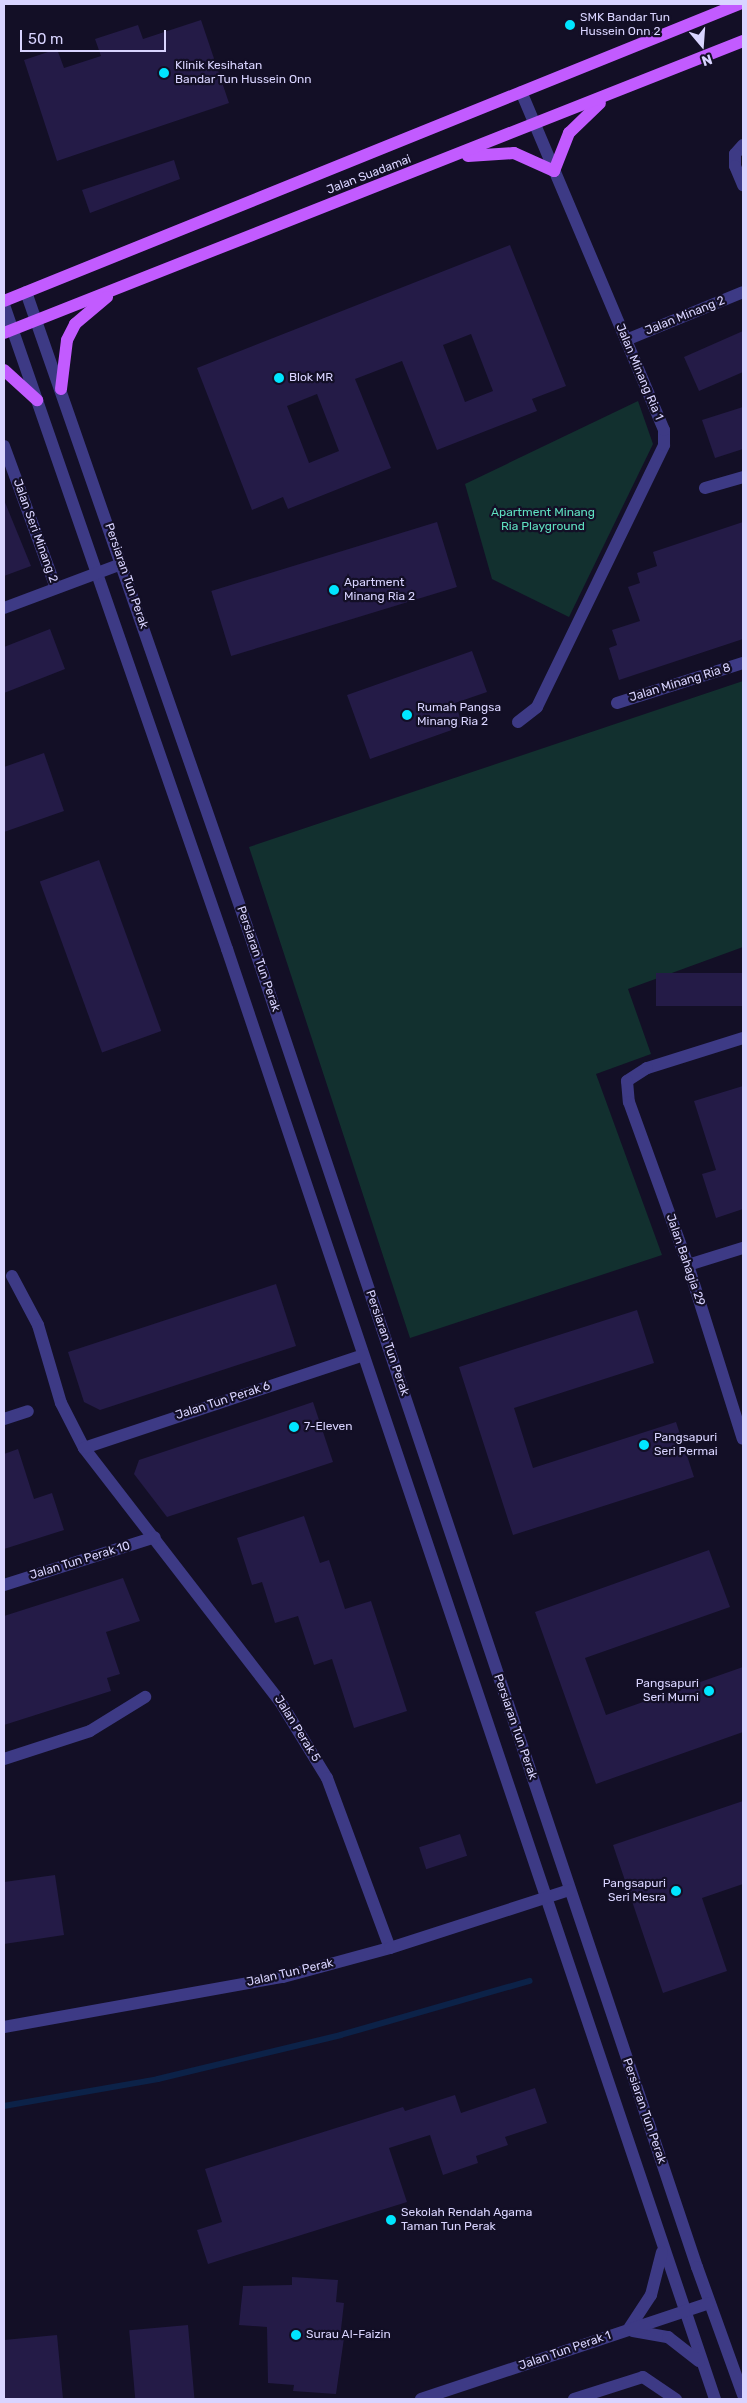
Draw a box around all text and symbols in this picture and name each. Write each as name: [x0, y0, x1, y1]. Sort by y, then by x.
place label: SMK Bandar Tun Hussein Onn 2: [580, 11, 671, 39]
marker: SMK Bandar Tun Hussein Onn 2: [564, 19, 576, 31]
scale bar: [22, 20, 169, 52]
north arrow: [677, 20, 727, 70]
text: 50 m: [28, 30, 63, 48]
text: N: [699, 50, 714, 69]
place label: Klinik Kesihatan Bandar Tun Hussein Onn: [175, 59, 312, 87]
marker: Klinik Kesihatan Bandar Tun Hussein Onn: [157, 66, 171, 80]
street label: Jalan Suadamai: [325, 152, 413, 198]
street label: Jalan Minang 2: [643, 293, 727, 339]
street label: Jalan Minang Ria 1: [612, 322, 666, 422]
place label: Blok MR: [289, 371, 333, 385]
marker: Blok MR: [273, 372, 285, 384]
street label: Jalan Seri Minang 2: [10, 477, 60, 585]
park label: Apartment Minang Ria Playground: [491, 506, 595, 534]
street label: Persiaran Tun Perak: [101, 521, 151, 631]
place label: Apartment Minang Ria 2: [344, 576, 415, 604]
marker: Apartment Minang Ria 2: [328, 584, 340, 596]
street label: Jalan Minang Ria 8: [627, 661, 733, 705]
place label: Rumah Pangsa Minang Ria 2: [417, 701, 501, 729]
marker: Rumah Pangsa Minang Ria 2: [401, 709, 413, 721]
street label: Persiaran Tun Perak: [233, 904, 283, 1014]
street label: Jalan Bahagia 29: [663, 1212, 707, 1308]
street label: Persiaran Tun Perak: [362, 1288, 412, 1398]
street label: Jalan Tun Perak 6: [174, 1379, 272, 1423]
place label: 7-Eleven: [304, 1420, 353, 1434]
marker: 7-Eleven: [288, 1421, 300, 1433]
place label: Pangsapuri Seri Permai: [654, 1431, 718, 1459]
marker: Pangsapuri Seri Permai: [638, 1439, 650, 1451]
street label: Jalan Tun Perak 10: [28, 1539, 132, 1583]
street label: Persiaran Tun Perak: [490, 1672, 540, 1782]
place label: Pangsapuri Seri Murni: [636, 1677, 699, 1705]
marker: Pangsapuri Seri Murni: [703, 1685, 715, 1697]
street label: Jalan Perak 5: [271, 1693, 323, 1765]
place label: Pangsapuri Seri Mesra: [603, 1877, 666, 1905]
marker: Pangsapuri Seri Mesra: [670, 1885, 682, 1897]
street label: Jalan Tun Perak: [245, 1956, 335, 1990]
street label: Persiaran Tun Perak: [619, 2056, 669, 2166]
place label: Sekolah Rendah Agama Taman Tun Perak: [401, 2206, 533, 2234]
marker: Sekolah Rendah Agama Taman Tun Perak: [385, 2214, 397, 2226]
place label: Surau Al-Faizin: [306, 2328, 391, 2342]
street label: Jalan Tun Perak 1: [517, 2328, 613, 2374]
marker: Surau Al-Faizin: [290, 2329, 302, 2341]

